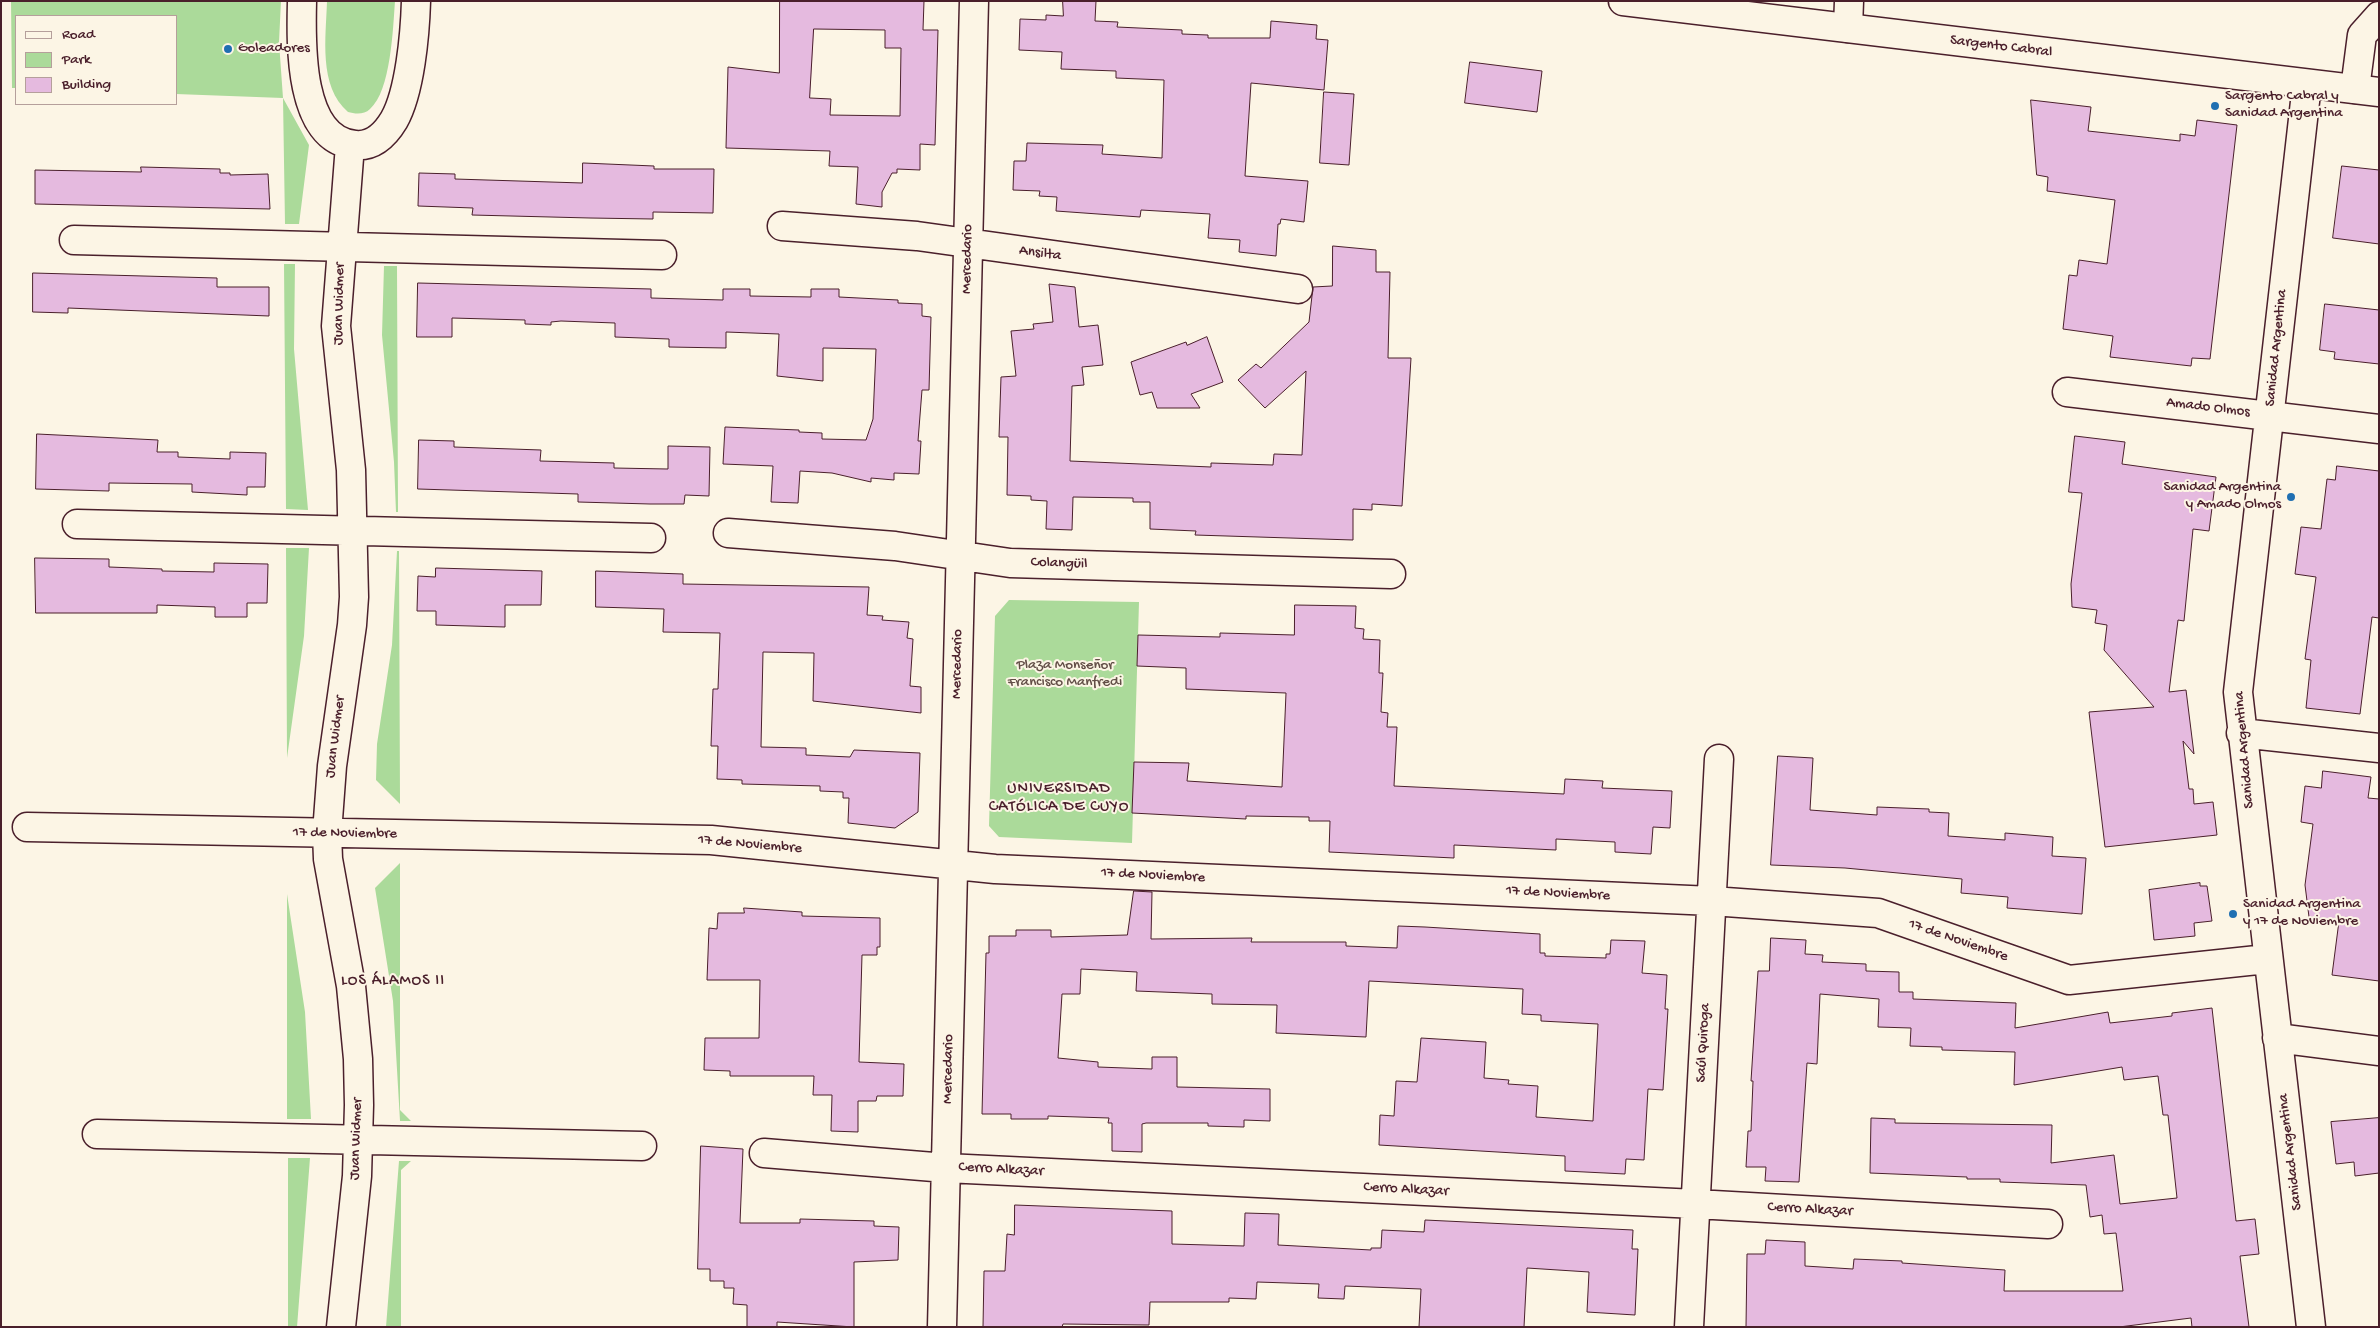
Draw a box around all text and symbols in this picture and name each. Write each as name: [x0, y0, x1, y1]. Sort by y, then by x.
legend: [15, 15, 178, 105]
text: Road: [62, 26, 95, 44]
street label: Sargento Cabral: [1949, 32, 2053, 62]
place label: Goleadores: [238, 40, 310, 58]
marker: Goleadores: [222, 43, 234, 55]
text: Park: [62, 51, 91, 69]
text: Building: [62, 76, 111, 94]
place label: Sargento Cabral y Sanidad Argentina: [2225, 88, 2343, 123]
marker: Sargento Cabral y Sanidad Argentina: [2209, 100, 2221, 112]
street label: Mercedario: [958, 224, 978, 294]
street label: Ansilta: [1018, 242, 1062, 266]
street label: Juan Widmer: [330, 263, 350, 345]
street label: Sanidad Argentina: [2262, 289, 2292, 407]
street label: Amado Olmos: [2165, 394, 2251, 422]
place label: Sanidad Argentina y Amado Olmos: [2163, 479, 2281, 514]
marker: Sanidad Argentina y Amado Olmos: [2285, 491, 2297, 503]
street label: Colangüil: [1030, 554, 1088, 574]
street label: Mercedario: [948, 629, 968, 699]
park label: Plaza Monseñor Francisco Manfredi: [1008, 657, 1122, 692]
street label: Sanidad Argentina: [2231, 691, 2259, 809]
street label: Juan Widmer: [322, 695, 350, 779]
district label: UNIVERSIDAD CATÓLICA DE CUYO: [987, 780, 1131, 818]
street label: 17 de Noviembre: [293, 824, 397, 844]
street label: 17 de Noviembre: [697, 831, 803, 859]
street label: 17 de Noviembre: [1100, 864, 1206, 888]
street label: 17 de Noviembre: [1505, 882, 1611, 906]
place label: Sanidad Argentina y 17 de Noviembre: [2243, 896, 2361, 931]
marker: Sanidad Argentina y 17 de Noviembre: [2227, 908, 2239, 920]
street label: 17 de Noviembre: [1906, 916, 2010, 966]
district label: LOS ÁLAMOS II: [339, 972, 447, 992]
street label: Saúl Quiroga: [1693, 1003, 1715, 1083]
street label: Mercedario: [939, 1034, 959, 1104]
street label: Sanidad Argentina: [2275, 1093, 2307, 1211]
street label: Juan Widmer: [347, 1097, 367, 1181]
street label: Cerro Alkazar: [958, 1159, 1044, 1181]
street label: Cerro Alkazar: [1363, 1179, 1449, 1201]
street label: Cerro Alkazar: [1767, 1199, 1853, 1221]

